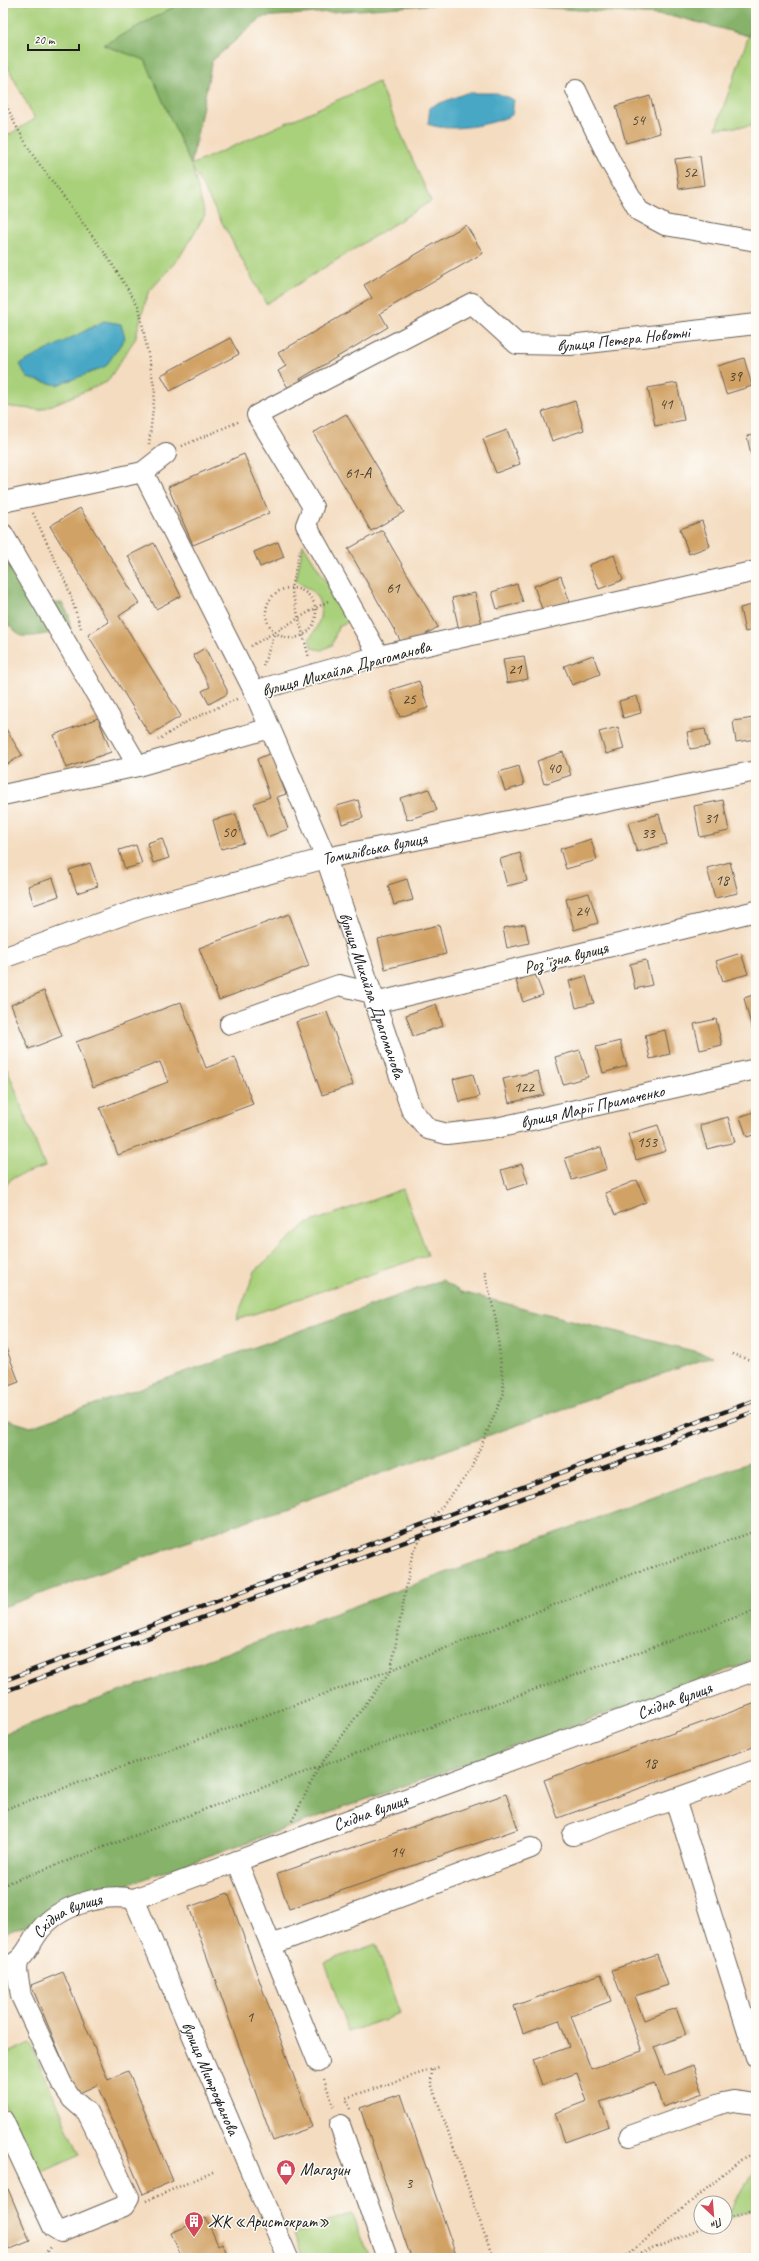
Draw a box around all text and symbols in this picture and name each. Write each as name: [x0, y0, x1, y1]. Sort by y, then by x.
scale bar: [28, 26, 79, 52]
text: 20 m: [34, 32, 56, 48]
house number: 54: [631, 111, 646, 130]
house number: 52: [683, 163, 698, 182]
street label: вулиця Петера Новотні: [557, 321, 693, 356]
house number: 39: [728, 367, 743, 386]
house number: 41: [659, 395, 674, 414]
house number: 61-А: [345, 464, 372, 483]
house number: 61: [386, 579, 401, 598]
street label: вулиця Михайла Драгоманова: [260, 635, 435, 701]
house number: 21: [508, 660, 523, 679]
house number: 25: [402, 690, 417, 709]
house number: 40: [547, 759, 562, 778]
house number: 31: [704, 809, 719, 828]
house number: 50: [222, 823, 237, 842]
house number: 33: [641, 824, 656, 843]
street label: Томилівська вулиця: [320, 828, 430, 870]
house number: 18: [715, 871, 730, 890]
house number: 24: [575, 902, 590, 921]
street label: вулиця Михайла Драгоманова: [334, 910, 410, 1083]
street label: Розʼїзна вулиця: [522, 937, 611, 979]
house number: 122: [514, 1078, 535, 1097]
street label: вулиця Марії Примаченко: [518, 1080, 667, 1133]
house number: 153: [637, 1133, 658, 1152]
street label: Східна вулиця: [634, 1677, 715, 1724]
house number: 18: [643, 1754, 658, 1773]
street label: Східна вулиця: [330, 1789, 411, 1836]
house number: 14: [390, 1843, 405, 1862]
street label: Східна вулиця: [28, 1889, 105, 1942]
house number: 1: [247, 2008, 255, 2027]
street label: вулиця Митрофанова: [177, 2019, 244, 2139]
shop icon: Магазин: [275, 2158, 297, 2186]
place label: Магазин: [300, 2159, 352, 2181]
house number: 3: [406, 2174, 414, 2193]
north arrow: [693, 2195, 733, 2235]
building icon: ЖК «Аристократ»: [183, 2210, 205, 2238]
place label: ЖК «Аристократ»: [208, 2211, 329, 2232]
text: Пн: [708, 2215, 726, 2233]

